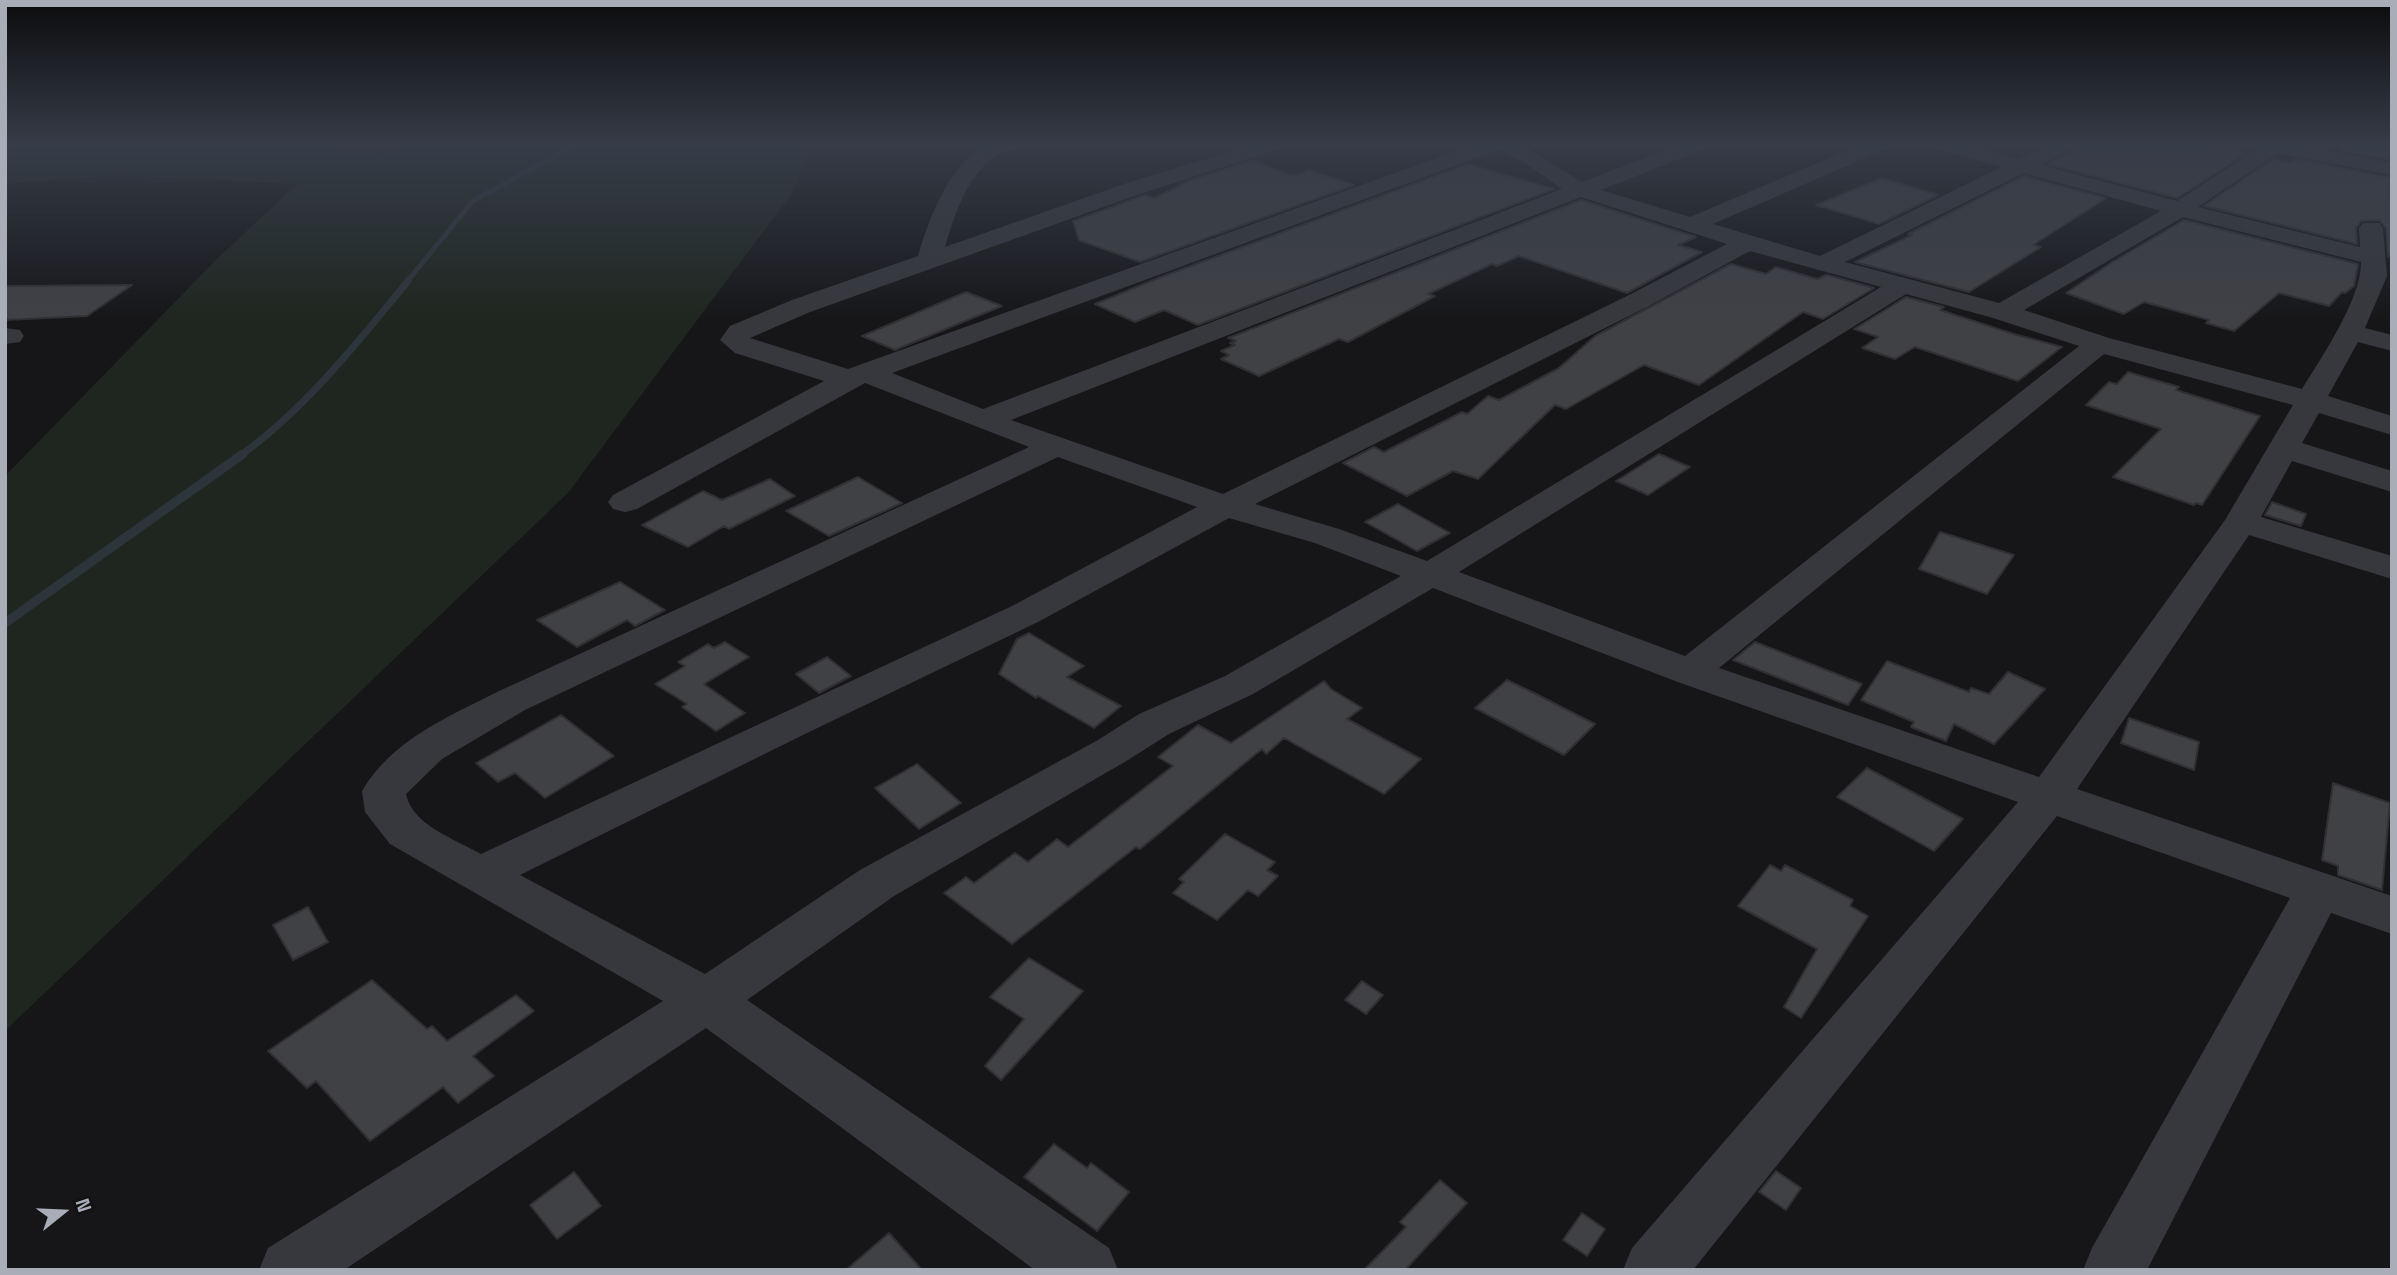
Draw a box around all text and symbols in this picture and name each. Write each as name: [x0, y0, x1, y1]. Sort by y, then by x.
north arrow: [28, 1177, 98, 1247]
text: N: [70, 1195, 97, 1215]

